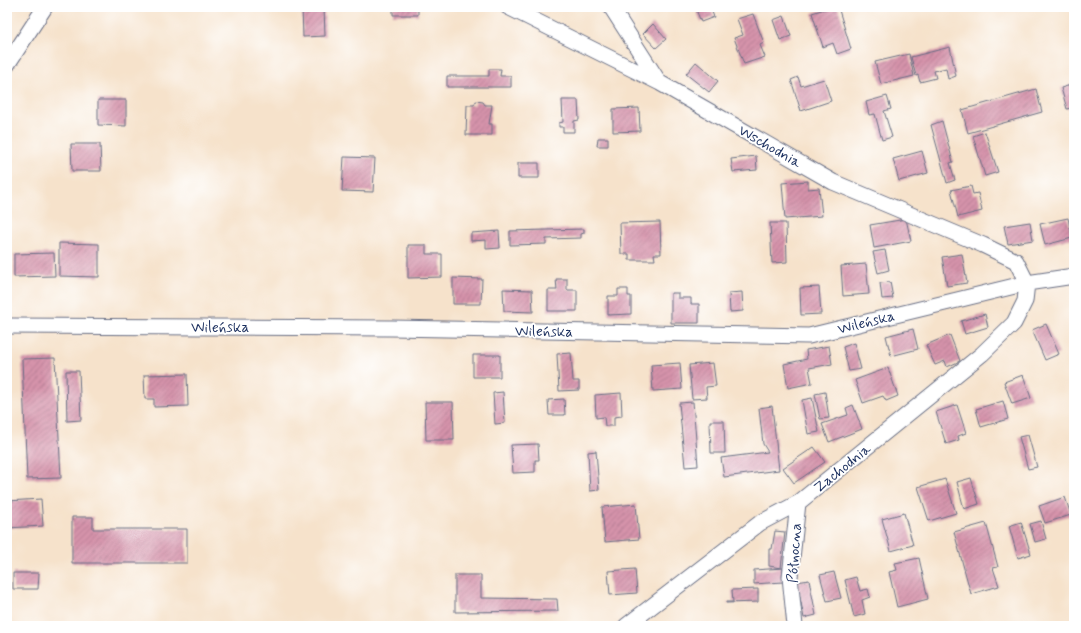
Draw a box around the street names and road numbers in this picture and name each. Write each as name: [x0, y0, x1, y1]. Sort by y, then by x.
street label: Wschodnia: [735, 121, 805, 173]
street label: Wileńska: [836, 306, 897, 340]
street label: Wileńska: [191, 318, 249, 338]
street label: Wileńska: [515, 321, 574, 343]
street label: Zachodnia: [810, 439, 876, 498]
street label: Północna: [783, 522, 807, 584]

